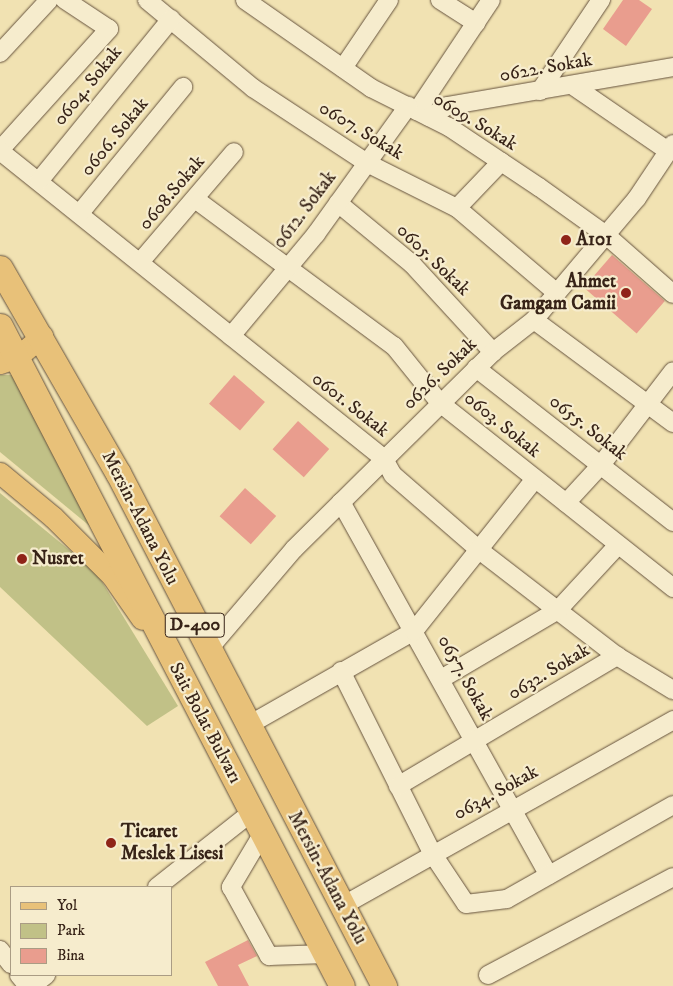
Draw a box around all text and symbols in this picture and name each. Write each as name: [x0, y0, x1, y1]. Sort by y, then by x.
street label: 0604. Sokak: [49, 41, 127, 131]
street label: 0622. Sokak: [498, 49, 594, 87]
street label: 0609. Sokak: [429, 88, 521, 156]
street label: 0606. Sokak: [76, 93, 154, 181]
street label: 0607. Sokak: [314, 97, 408, 165]
street label: 0608.Sokak: [134, 151, 210, 235]
street label: 0612. Sokak: [268, 167, 342, 253]
street label: 0605. Sokak: [391, 219, 475, 301]
place label: A101: [576, 229, 612, 251]
marker: A101: [560, 234, 572, 246]
place label: Ahmet Gamgam Camii: [500, 271, 616, 315]
marker: Ahmet Gamgam Camii: [620, 287, 632, 299]
street label: 0626. Sokak: [398, 333, 482, 415]
street label: 0601. Sokak: [307, 368, 393, 442]
street label: 0603. Sokak: [459, 387, 545, 463]
street label: 0655. Sokak: [544, 390, 632, 466]
street label: Mersin-Adana Yolu: [96, 447, 184, 589]
place label: Nusret: [32, 548, 84, 570]
marker: Nusret: [16, 553, 28, 565]
road number: D-400: [164, 610, 226, 640]
street label: 0657. Sokak: [432, 631, 498, 725]
street label: 0632. Sokak: [504, 639, 594, 705]
street label: Sait Bolat Bulvarı: [164, 659, 246, 787]
street label: 0634. Sokak: [450, 760, 542, 826]
street label: Mersin-Adana Yolu: [282, 808, 372, 948]
place label: Ticaret Meslek Lisesi: [121, 821, 223, 865]
marker: Ticaret Meslek Lisesi: [105, 837, 117, 849]
legend: [10, 886, 172, 976]
text: Yol: [57, 896, 77, 915]
text: Park: [57, 921, 85, 940]
text: Bina: [57, 946, 85, 965]

